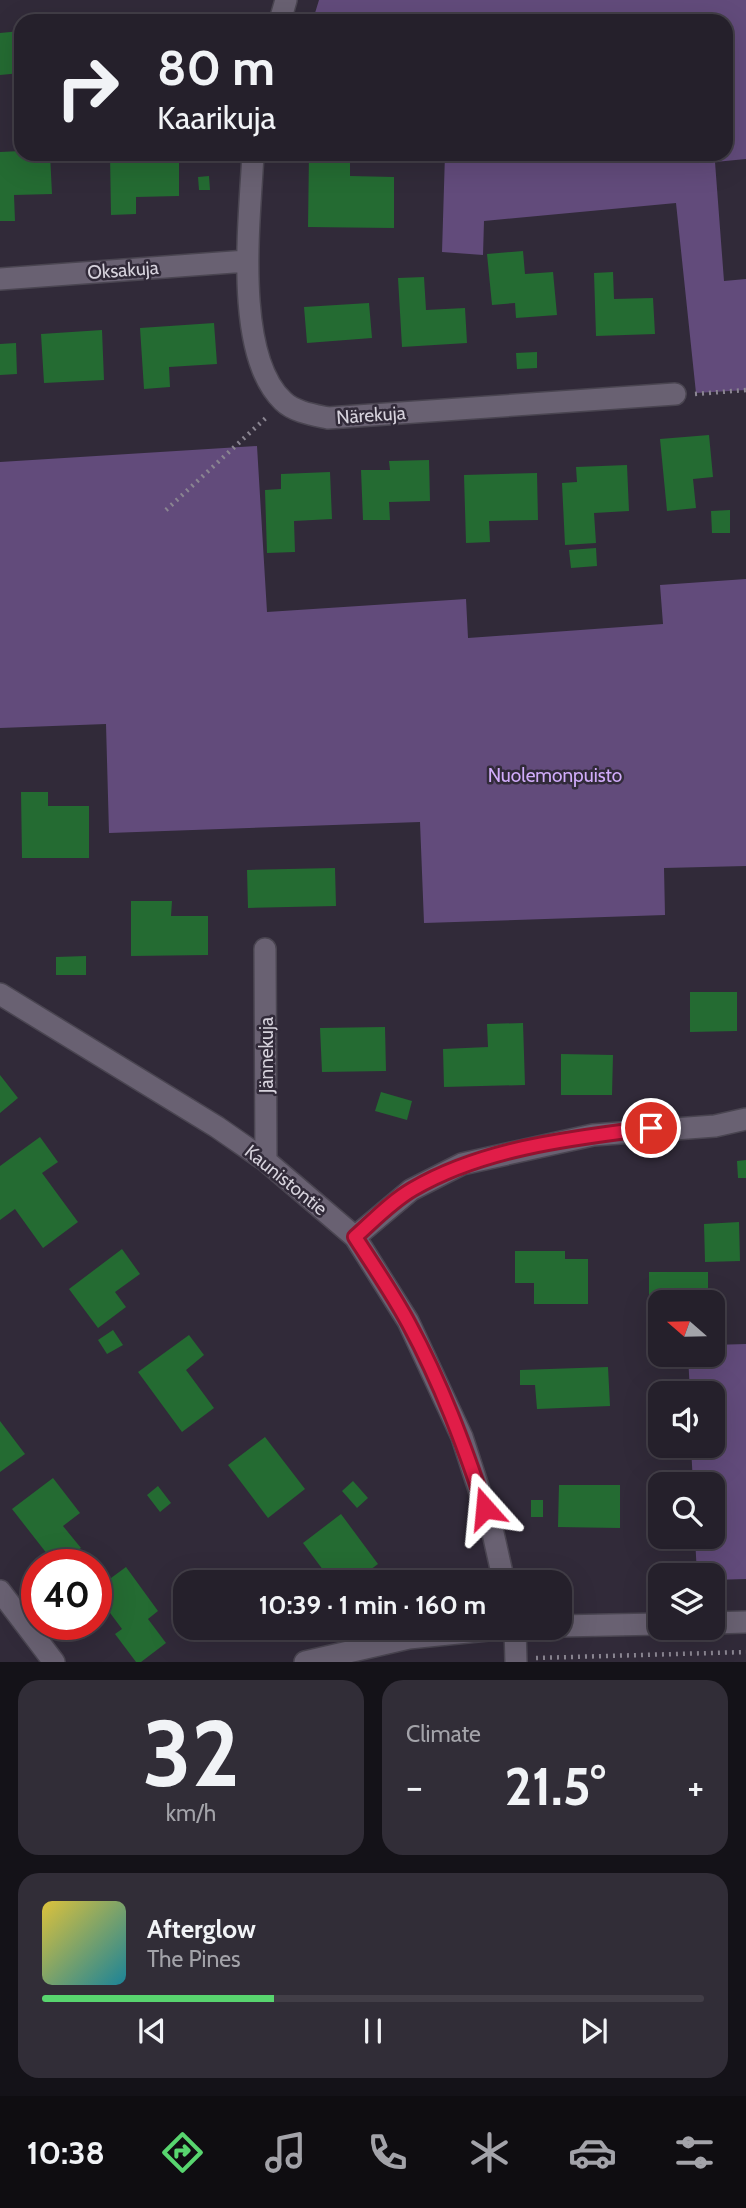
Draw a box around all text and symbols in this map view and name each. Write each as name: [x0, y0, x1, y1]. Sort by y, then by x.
text: 80 m: [157, 38, 275, 97]
icon: right: [42, 42, 133, 133]
text: Kaarikuja: [157, 98, 276, 137]
street label: Oksakuja: [86, 256, 160, 284]
street label: Närekuja: [336, 401, 406, 429]
park label: Nuolemonpuisto: [488, 764, 622, 787]
street label: Jännekuja: [255, 1017, 278, 1094]
pin: [621, 1098, 681, 1158]
icon: arrive: [632, 1109, 670, 1147]
street label: Kaunistontie: [240, 1140, 332, 1220]
north arrow: [648, 1290, 724, 1367]
map controls: [648, 1290, 725, 1640]
button: sound: [648, 1381, 725, 1458]
position arrow: [448, 1471, 522, 1545]
button: search: [648, 1472, 725, 1549]
speed limit sign: 40: [21, 1549, 112, 1640]
button: layers: [648, 1563, 725, 1640]
text: 10:39 · 1 min · 160 m: [259, 1589, 486, 1621]
text: 32: [142, 1698, 240, 1809]
text: Climate: [406, 1720, 481, 1748]
text: 21.5°: [504, 1755, 606, 1818]
text: −: [406, 1763, 423, 1810]
text: +: [687, 1763, 704, 1810]
text: km/h: [166, 1799, 216, 1827]
text: Afterglow: [147, 1913, 256, 1945]
text: The Pines: [147, 1945, 241, 1973]
icon: previous: [133, 2012, 171, 2050]
icon: pause: [354, 2012, 392, 2050]
icon: next: [575, 2012, 613, 2050]
icon: directions: [158, 2128, 207, 2177]
icon: music: [261, 2128, 310, 2177]
icon: phone: [363, 2128, 412, 2177]
icon: climate: [465, 2128, 514, 2177]
icon: car: [568, 2128, 617, 2177]
icon: filters: [670, 2128, 719, 2177]
text: 10:38: [27, 2133, 105, 2172]

